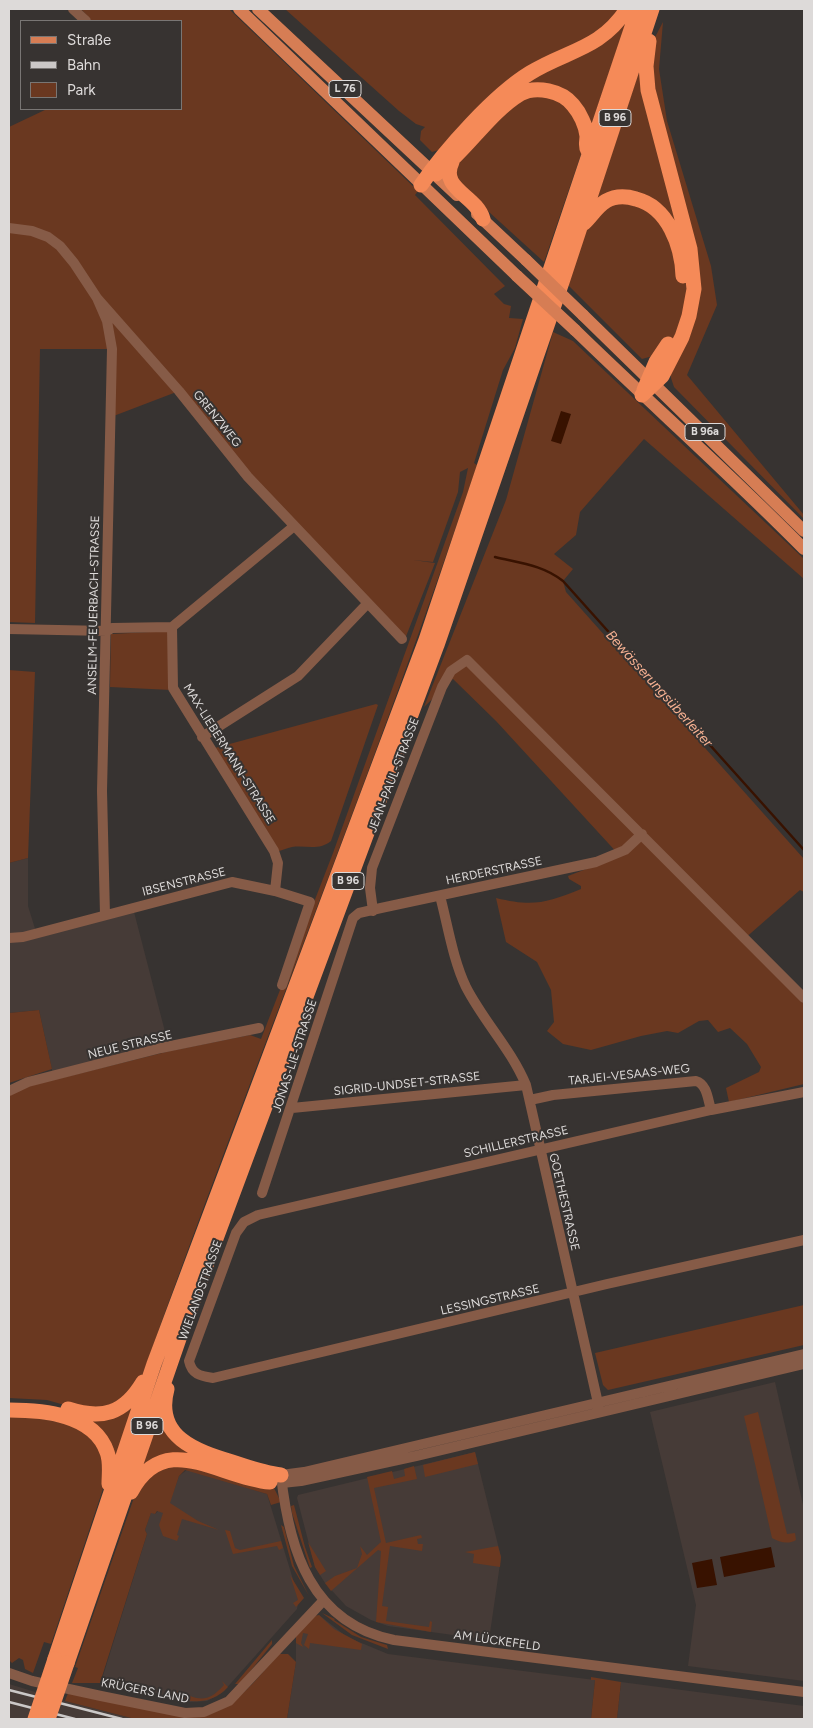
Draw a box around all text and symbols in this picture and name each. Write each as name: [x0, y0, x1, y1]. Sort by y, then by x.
legend: [20, 20, 182, 110]
text: Straße: [67, 31, 111, 49]
text: Bahn: [67, 56, 101, 74]
road number: L 76: [329, 80, 361, 98]
text: Park: [67, 81, 96, 99]
road number: B 96: [599, 110, 631, 126]
street label: GRENZWEG: [190, 388, 244, 450]
road number: B 96a: [685, 424, 725, 441]
street label: ANSELM-FEUERBACH-STRASSE: [85, 515, 103, 695]
water label: Bewässerungsüberleiter: [602, 627, 716, 751]
street label: MAX-LIEBERMANN-STRASSE: [180, 681, 278, 827]
street label: JEAN-PAUL-STRASSE: [365, 715, 423, 835]
street label: HERDERSTRASSE: [445, 854, 543, 888]
street label: IBSENSTRASSE: [141, 865, 227, 899]
road number: B 96: [332, 872, 364, 889]
street label: JONAS-LIE-STRASSE: [270, 997, 320, 1115]
street label: NEUE STRASSE: [86, 1028, 174, 1062]
street label: TARJEI-VESAAS-WEG: [568, 1061, 690, 1089]
street label: SIGRID-UNDSET-STRASSE: [333, 1069, 481, 1099]
street label: SCHILLERSTRASSE: [462, 1123, 570, 1161]
street label: GOETHESTRASSE: [546, 1152, 582, 1252]
street label: WIELANDSTRASSE: [176, 1238, 226, 1342]
street label: LESSINGSTRASSE: [439, 1282, 541, 1318]
road number: B 96: [131, 1418, 163, 1434]
street label: AM LÜCKEFELD: [453, 1628, 541, 1654]
street label: KRÜGERS LAND: [100, 1675, 190, 1707]

